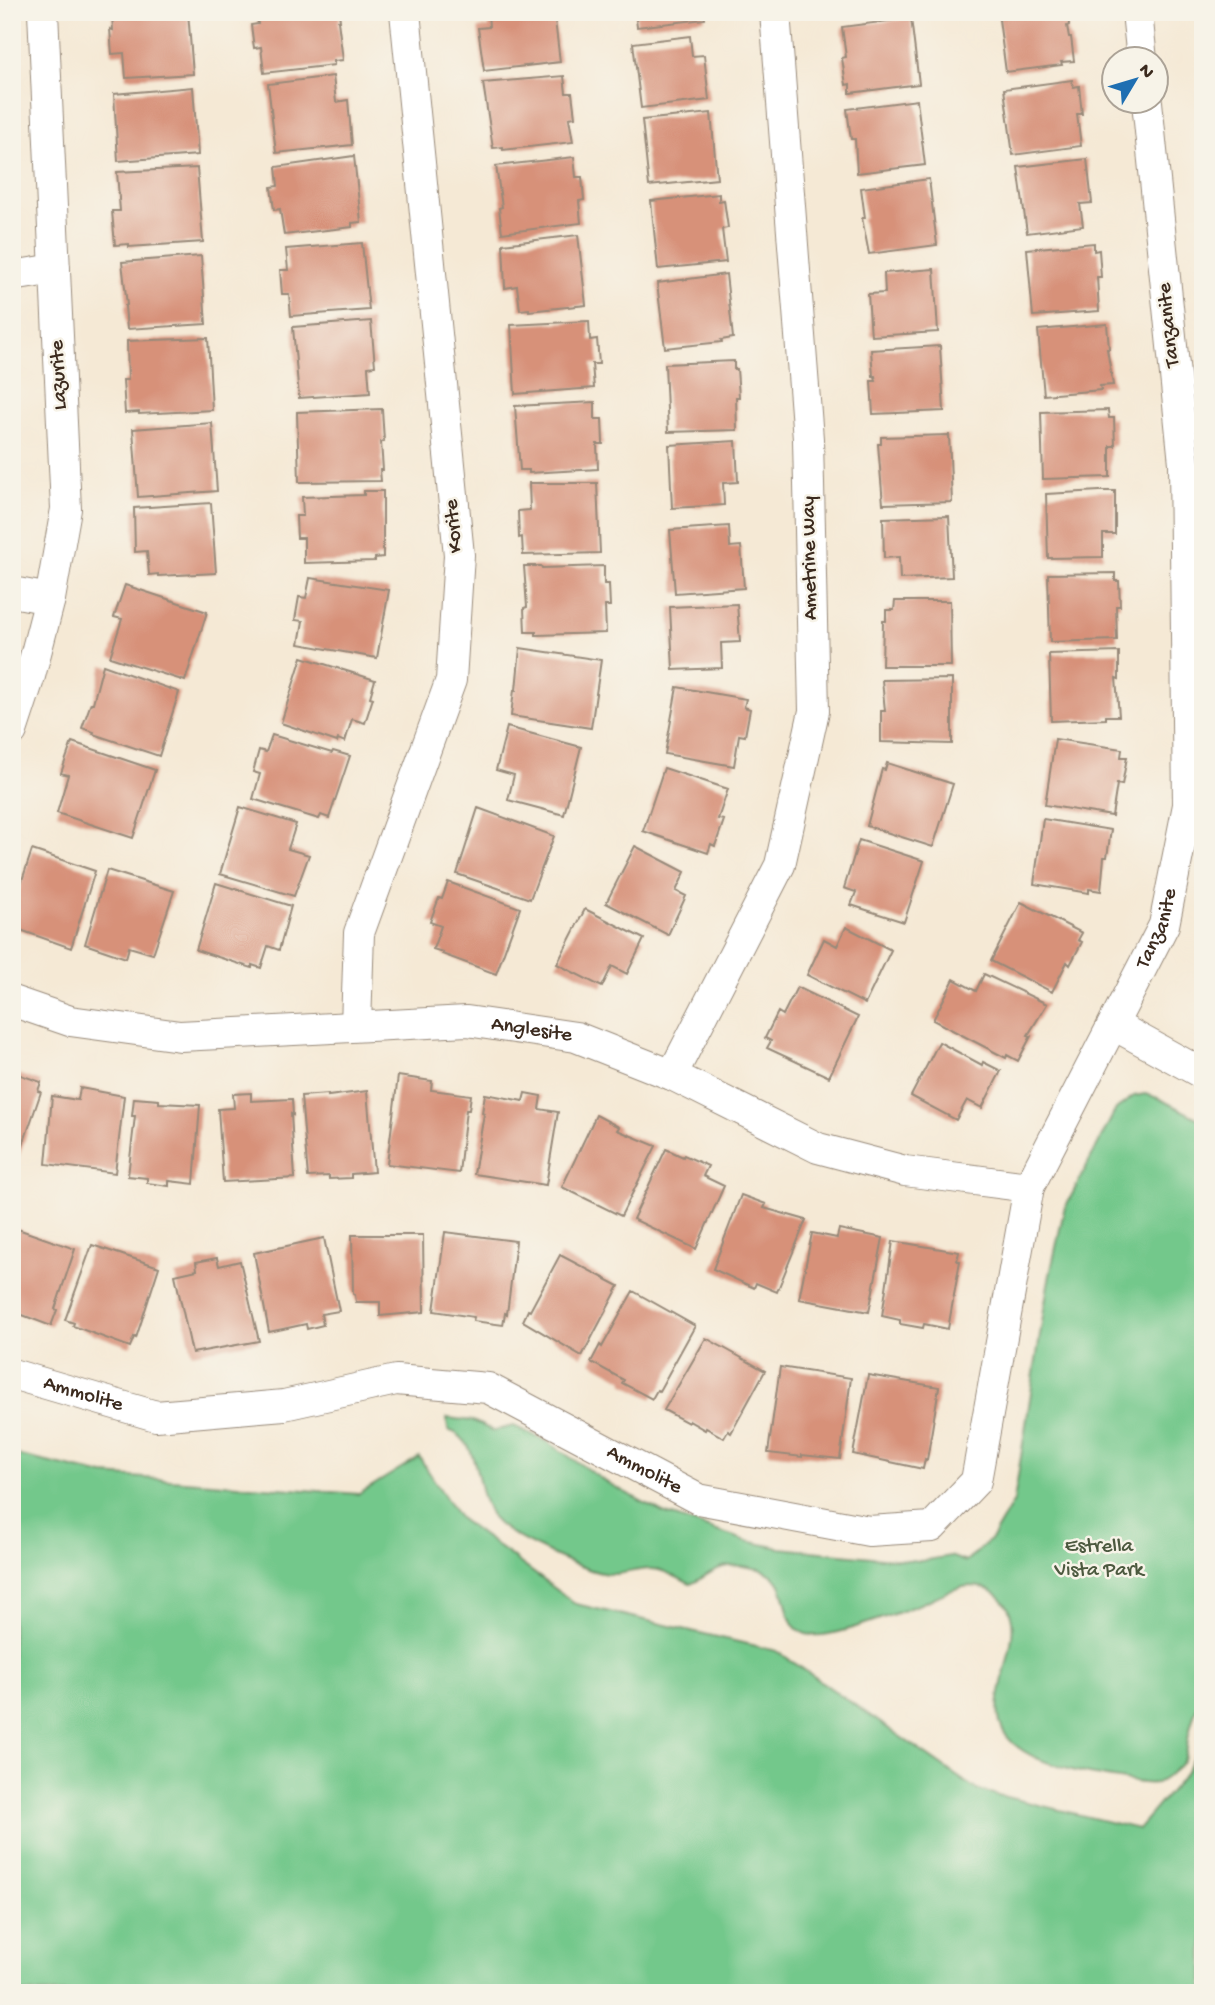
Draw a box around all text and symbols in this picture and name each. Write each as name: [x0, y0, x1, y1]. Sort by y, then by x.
north arrow: [1100, 46, 1170, 116]
text: N: [1133, 60, 1159, 84]
street label: Tanzanite: [1153, 280, 1187, 369]
street label: Lazurite: [46, 338, 74, 411]
street label: Ametrine Way: [797, 496, 825, 620]
street label: Korite: [440, 497, 470, 554]
street label: Tanzanite: [1131, 885, 1184, 974]
street label: Anglesite: [489, 1012, 575, 1049]
street label: Ammolite: [40, 1371, 127, 1418]
street label: Ammolite: [602, 1440, 687, 1501]
park label: Estrella Vista Park: [1053, 1535, 1146, 1584]

